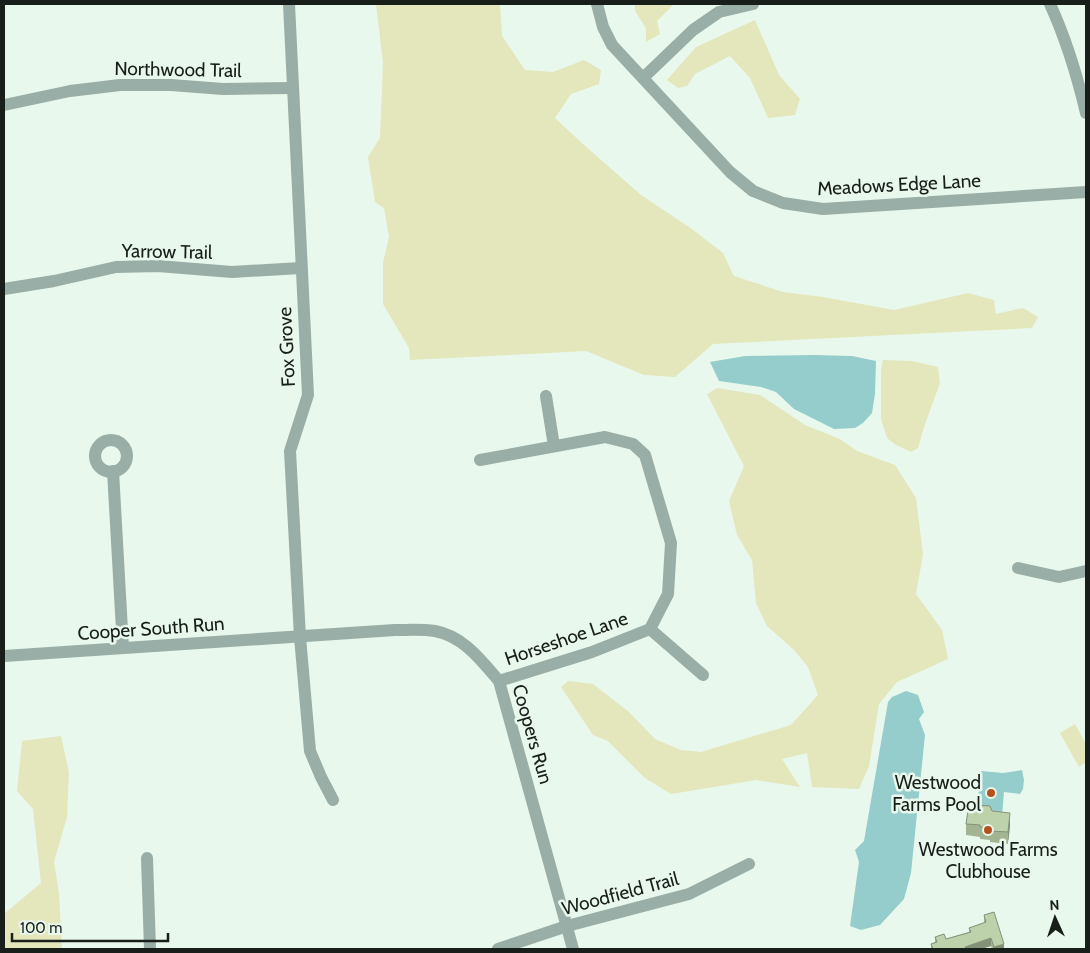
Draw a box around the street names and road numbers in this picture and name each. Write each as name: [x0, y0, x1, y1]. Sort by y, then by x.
street label: Northwood Trail: [114, 57, 242, 82]
street label: Meadows Edge Lane: [816, 169, 982, 200]
street label: Yarrow Trail: [120, 239, 213, 264]
street label: Fox Grove: [273, 306, 300, 388]
street label: Horseshoe Lane: [502, 607, 631, 670]
street label: Cooper South Run: [77, 612, 225, 645]
street label: Coopers Run: [507, 682, 558, 787]
street label: Woodfield Trail: [559, 867, 682, 920]

